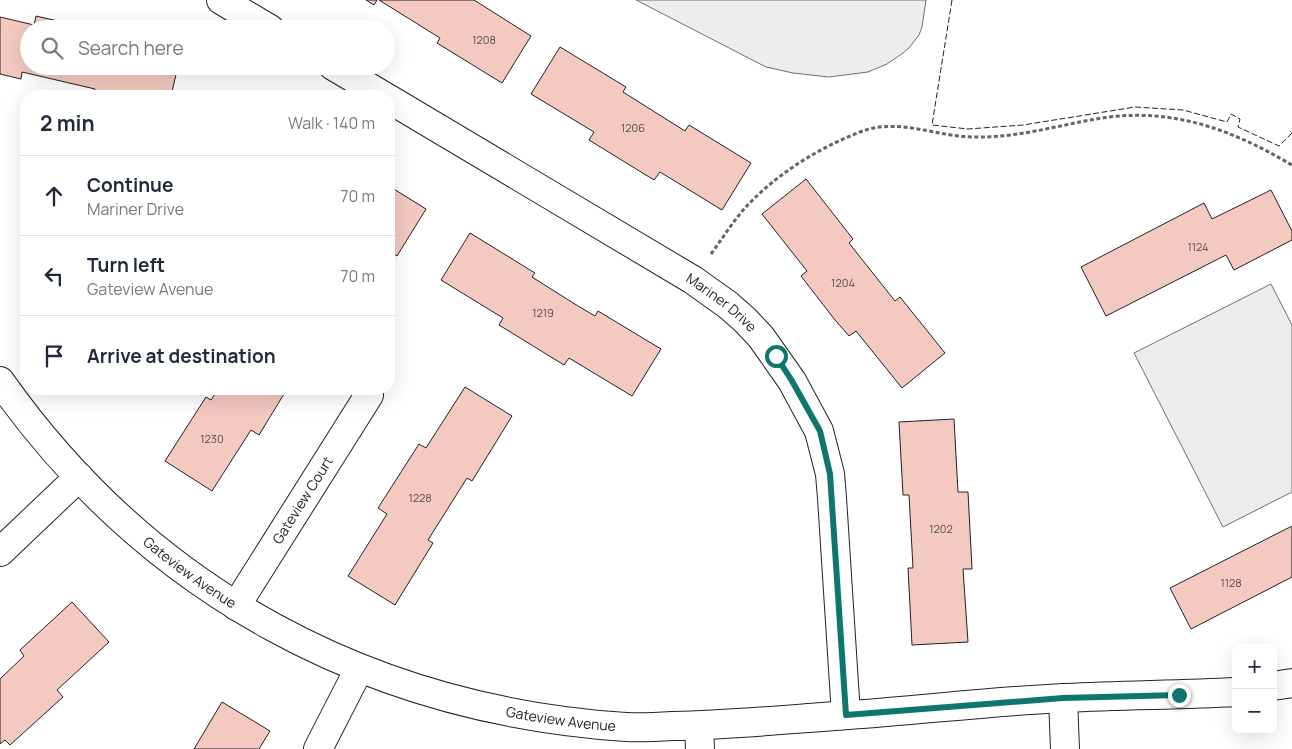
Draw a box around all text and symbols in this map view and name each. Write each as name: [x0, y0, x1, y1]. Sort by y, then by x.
search box: [20, 20, 395, 75]
house number: 1208: [472, 32, 496, 47]
icon: search: [38, 34, 66, 62]
text: Search here: [78, 35, 184, 61]
text: 2 min: [40, 109, 95, 137]
text: Walk · 140 m: [288, 112, 375, 134]
house number: 1206: [621, 120, 645, 135]
text: Continue: [87, 172, 173, 198]
icon: ahead: [40, 182, 68, 210]
text: 70 m: [340, 185, 375, 207]
text: Mariner Drive: [87, 198, 184, 220]
house number: 1124: [1187, 239, 1209, 254]
text: Turn left: [87, 252, 165, 278]
icon: left: [40, 262, 68, 290]
text: 70 m: [340, 265, 375, 287]
street label: Mariner Drive: [683, 268, 761, 336]
house number: 1204: [831, 275, 855, 290]
text: Gateview Avenue: [87, 278, 213, 300]
house number: 1219: [532, 305, 554, 320]
icon: arrive: [40, 342, 68, 370]
text: Arrive at destination: [87, 343, 276, 369]
route start: [765, 345, 788, 368]
house number: 1230: [200, 431, 224, 446]
street label: Gateview Court: [268, 452, 337, 547]
house number: 1228: [408, 490, 432, 505]
house number: 1202: [929, 521, 953, 536]
street label: Gateview Avenue: [139, 532, 240, 612]
house number: 1128: [1220, 575, 1242, 590]
map controls: [1232, 644, 1277, 734]
button: +: [1232, 644, 1277, 689]
route end: [1168, 684, 1191, 707]
button: −: [1232, 689, 1277, 734]
street label: Gateview Avenue: [505, 701, 617, 735]

